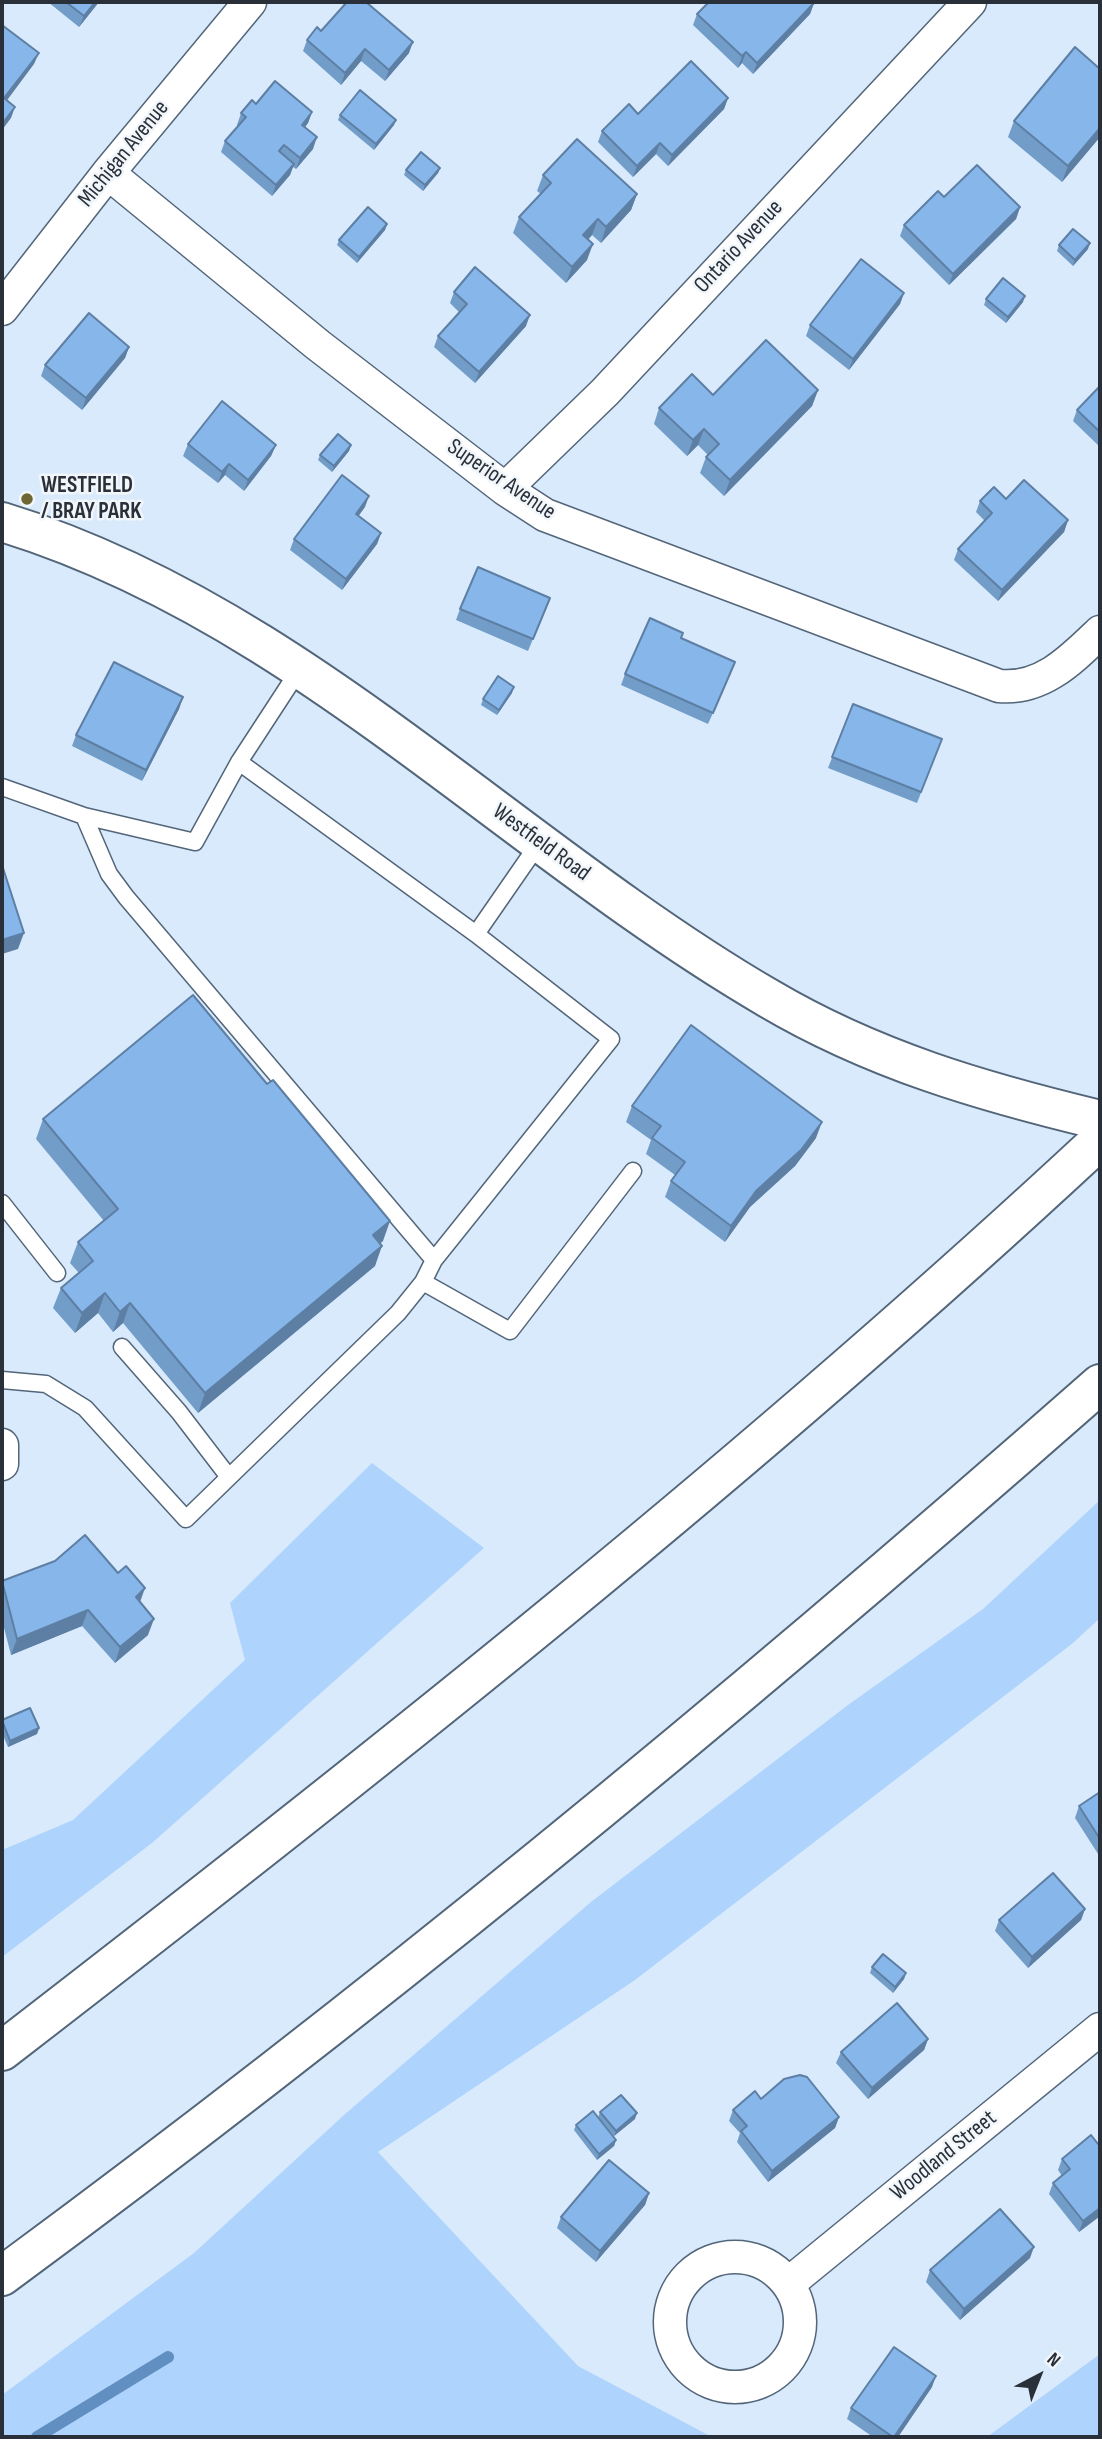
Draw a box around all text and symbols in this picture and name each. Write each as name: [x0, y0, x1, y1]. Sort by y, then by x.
street label: Michigan Avenue: [73, 95, 175, 213]
street label: Ontario Avenue: [689, 195, 789, 299]
street label: Superior Avenue: [441, 434, 561, 526]
place label: WESTFIELD / BRAY PARK: [41, 472, 142, 526]
marker: WESTFIELD / BRAY PARK: [19, 491, 35, 507]
street label: Westfield Road: [487, 798, 595, 888]
street label: Woodland Street: [886, 2105, 1002, 2207]
north arrow: [1004, 2341, 1074, 2411]
text: N: [1042, 2348, 1065, 2372]

